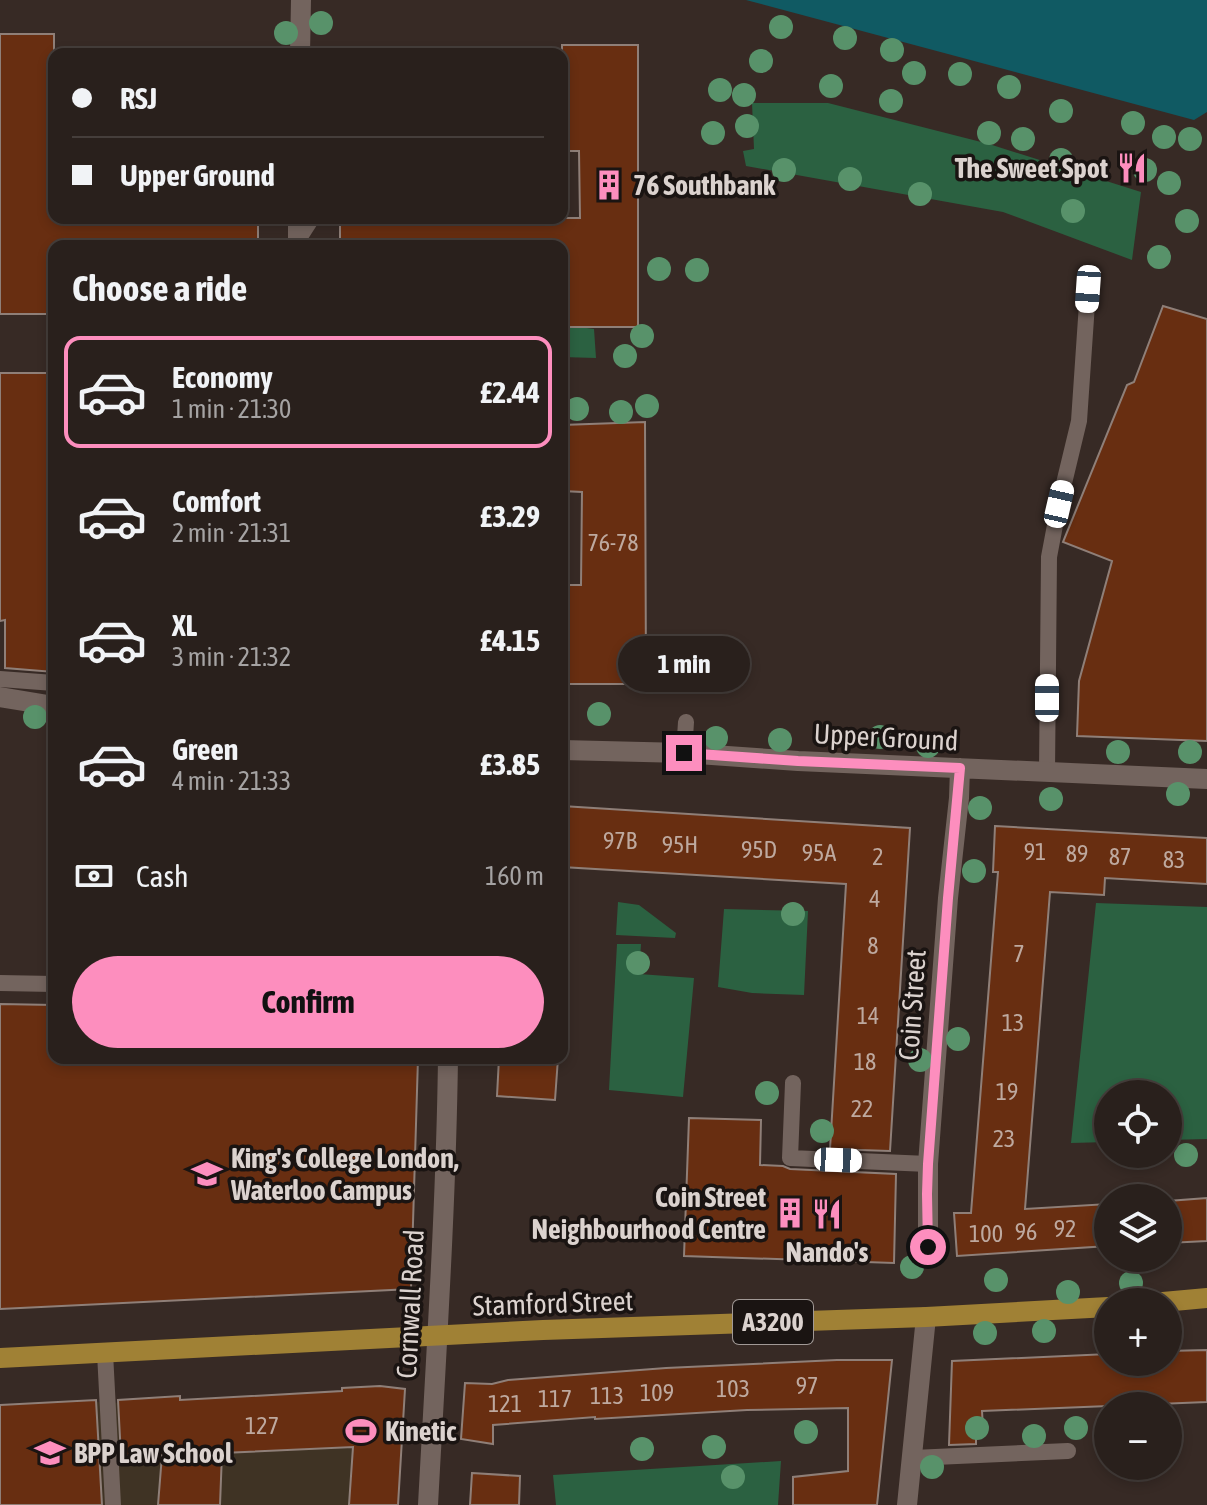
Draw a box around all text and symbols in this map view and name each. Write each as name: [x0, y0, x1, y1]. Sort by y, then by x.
text: RSJ: [120, 81, 157, 115]
restaurant icon: The Sweet Spot: [1115, 151, 1149, 185]
place label: The Sweet Spot: [955, 152, 1108, 184]
text: Upper Ground: [120, 158, 275, 192]
building icon: 76 Southbank: [592, 168, 626, 202]
place label: 76 Southbank: [633, 169, 776, 201]
car: [1074, 264, 1102, 314]
text: Choose a ride: [72, 267, 247, 309]
icon: car: [76, 356, 148, 428]
text: Economy: [172, 360, 273, 394]
text: £2.44: [480, 375, 540, 409]
text: 1 min · 21:30: [172, 394, 291, 424]
car: [1042, 478, 1076, 530]
icon: car: [76, 480, 148, 552]
text: Comfort: [172, 484, 261, 518]
text: £3.29: [480, 499, 540, 533]
text: 2 min · 21:31: [172, 518, 291, 548]
house number: 76-78: [587, 529, 639, 556]
icon: car: [76, 604, 148, 676]
text: XL: [172, 608, 197, 642]
text: £4.15: [480, 623, 540, 657]
callout: 1 min: [618, 637, 750, 693]
text: 3 min · 21:32: [172, 642, 291, 672]
text: 1 min: [657, 649, 711, 679]
car: [1035, 674, 1059, 722]
street label: Upper Ground: [813, 717, 959, 757]
icon: car: [76, 728, 148, 800]
text: Green: [172, 732, 238, 766]
route end: [666, 735, 702, 771]
text: £3.85: [480, 747, 540, 781]
text: 4 min · 21:33: [172, 766, 291, 796]
house number: 97B: [603, 827, 638, 854]
house number: 95H: [662, 831, 698, 858]
house number: 95D: [741, 836, 777, 863]
house number: 91: [1024, 838, 1046, 865]
house number: 95A: [802, 839, 836, 866]
house number: 89: [1066, 840, 1088, 867]
house number: 2: [872, 843, 884, 870]
house number: 87: [1109, 843, 1131, 870]
house number: 83: [1163, 846, 1185, 873]
icon: cash: [72, 854, 116, 898]
text: Cash: [136, 859, 189, 893]
text: 160 m: [485, 861, 544, 891]
house number: 4: [869, 885, 881, 912]
house number: 8: [867, 932, 879, 959]
house number: 7: [1013, 940, 1025, 967]
street label: Coin Street: [892, 948, 932, 1062]
button: Confirm: [72, 956, 544, 1048]
house number: 14: [857, 1002, 879, 1029]
house number: 13: [1002, 1009, 1024, 1036]
house number: 18: [854, 1048, 876, 1075]
house number: 19: [996, 1078, 1018, 1105]
map controls: [1094, 1080, 1182, 1480]
button: locate: [1094, 1080, 1182, 1168]
house number: 22: [851, 1095, 873, 1122]
house number: 23: [993, 1125, 1015, 1152]
place label: King's College London, Waterloo Campus: [230, 1142, 459, 1206]
car: [814, 1147, 862, 1173]
school or university icon: King's College London, Waterloo Campus: [190, 1157, 224, 1191]
place label: Coin Street Neighbourhood Centre: [532, 1181, 766, 1245]
button: layers: [1094, 1184, 1182, 1272]
building icon: Coin Street Neighbourhood Centre: [773, 1196, 807, 1230]
restaurant icon: Nando's: [810, 1197, 844, 1231]
house number: 92: [1054, 1215, 1076, 1242]
house number: 96: [1015, 1218, 1037, 1245]
house number: 100: [969, 1220, 1003, 1247]
street label: Cornwall Road: [390, 1229, 430, 1379]
route start: [910, 1229, 946, 1265]
place label: Nando's: [786, 1236, 869, 1268]
street label: Stamford Street: [472, 1284, 634, 1322]
button: +: [1094, 1288, 1182, 1376]
road number: A3200: [733, 1300, 813, 1344]
house number: 97: [796, 1372, 818, 1399]
house number: 103: [716, 1375, 750, 1402]
house number: 109: [640, 1379, 674, 1406]
house number: 113: [590, 1382, 624, 1409]
house number: 117: [538, 1385, 572, 1412]
house number: 121: [488, 1390, 522, 1417]
button: −: [1094, 1392, 1182, 1480]
house number: 127: [245, 1412, 279, 1439]
sports icon: Kinetic: [344, 1414, 378, 1448]
place label: Kinetic: [385, 1415, 457, 1447]
school or university icon: BPP Law School: [33, 1436, 67, 1470]
place label: BPP Law School: [74, 1437, 233, 1469]

